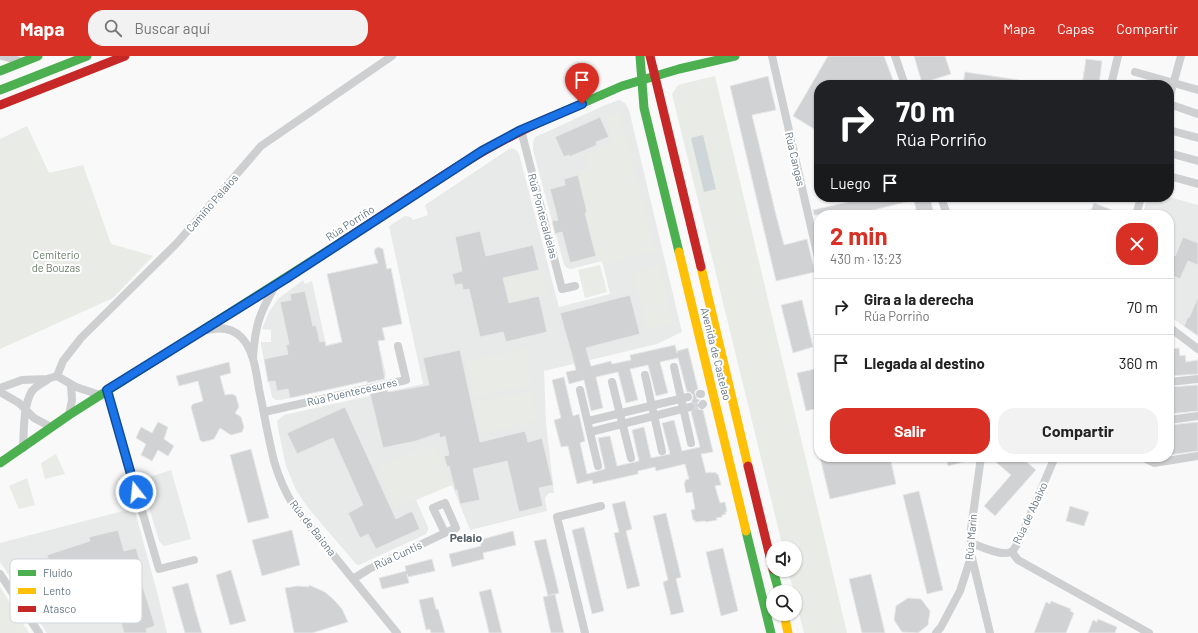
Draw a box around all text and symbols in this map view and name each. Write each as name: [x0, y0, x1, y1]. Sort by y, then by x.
search box: [88, 10, 368, 46]
text: Mapa: [20, 17, 64, 40]
icon: search: [102, 17, 124, 39]
text: Buscar aquí: [134, 19, 210, 37]
text: Mapa: [1003, 20, 1035, 37]
text: Capas: [1057, 20, 1094, 37]
text: Compartir: [1116, 20, 1178, 37]
pin: [565, 63, 599, 104]
icon: arrive: [571, 69, 593, 91]
text: 70 m: [896, 94, 955, 128]
icon: right: [830, 96, 882, 148]
text: Rúa Porriño: [896, 128, 987, 150]
street label: Rúa Cangas: [783, 130, 808, 187]
street label: Camiño Pelaios: [183, 171, 240, 234]
street label: Rúa Pontecaldelas: [526, 172, 561, 260]
icon: arrive: [879, 172, 901, 194]
text: Luego: [830, 174, 871, 192]
street label: Rúa Porriño: [323, 202, 377, 243]
text: 2 min: [830, 221, 888, 250]
button: close: [1116, 223, 1158, 265]
park label: Cemiterio de Bouzas: [32, 248, 80, 274]
text: 430 m · 13:23: [830, 251, 902, 267]
text: Gira a la derecha: [864, 290, 974, 308]
icon: right: [830, 296, 852, 318]
text: 70 m: [1127, 298, 1158, 316]
street label: Avenida de Castelao: [699, 306, 734, 402]
text: Rúa Porriño: [864, 308, 930, 324]
icon: arrive: [830, 352, 852, 374]
text: Llegada al destino: [864, 354, 985, 372]
text: 360 m: [1119, 354, 1158, 372]
street label: Rúa Puentecesures: [306, 375, 398, 408]
button: Salir: [830, 408, 990, 454]
button: Compartir: [998, 408, 1158, 454]
position arrow: [115, 471, 157, 513]
street label: Rúa de Abaixo: [1010, 480, 1050, 546]
street label: Rúa de Baiona: [288, 497, 339, 558]
street label: Rúa Marín: [962, 513, 979, 561]
district label: Pelaio: [450, 530, 482, 544]
street label: Rúa Cuntis: [372, 538, 424, 571]
map controls: [766, 541, 802, 621]
button: sound: [766, 541, 802, 577]
legend: [10, 559, 142, 623]
text: Fluido: [43, 566, 72, 579]
text: Lento: [43, 584, 71, 597]
button: search: [766, 585, 802, 621]
text: Atasco: [43, 602, 76, 615]

